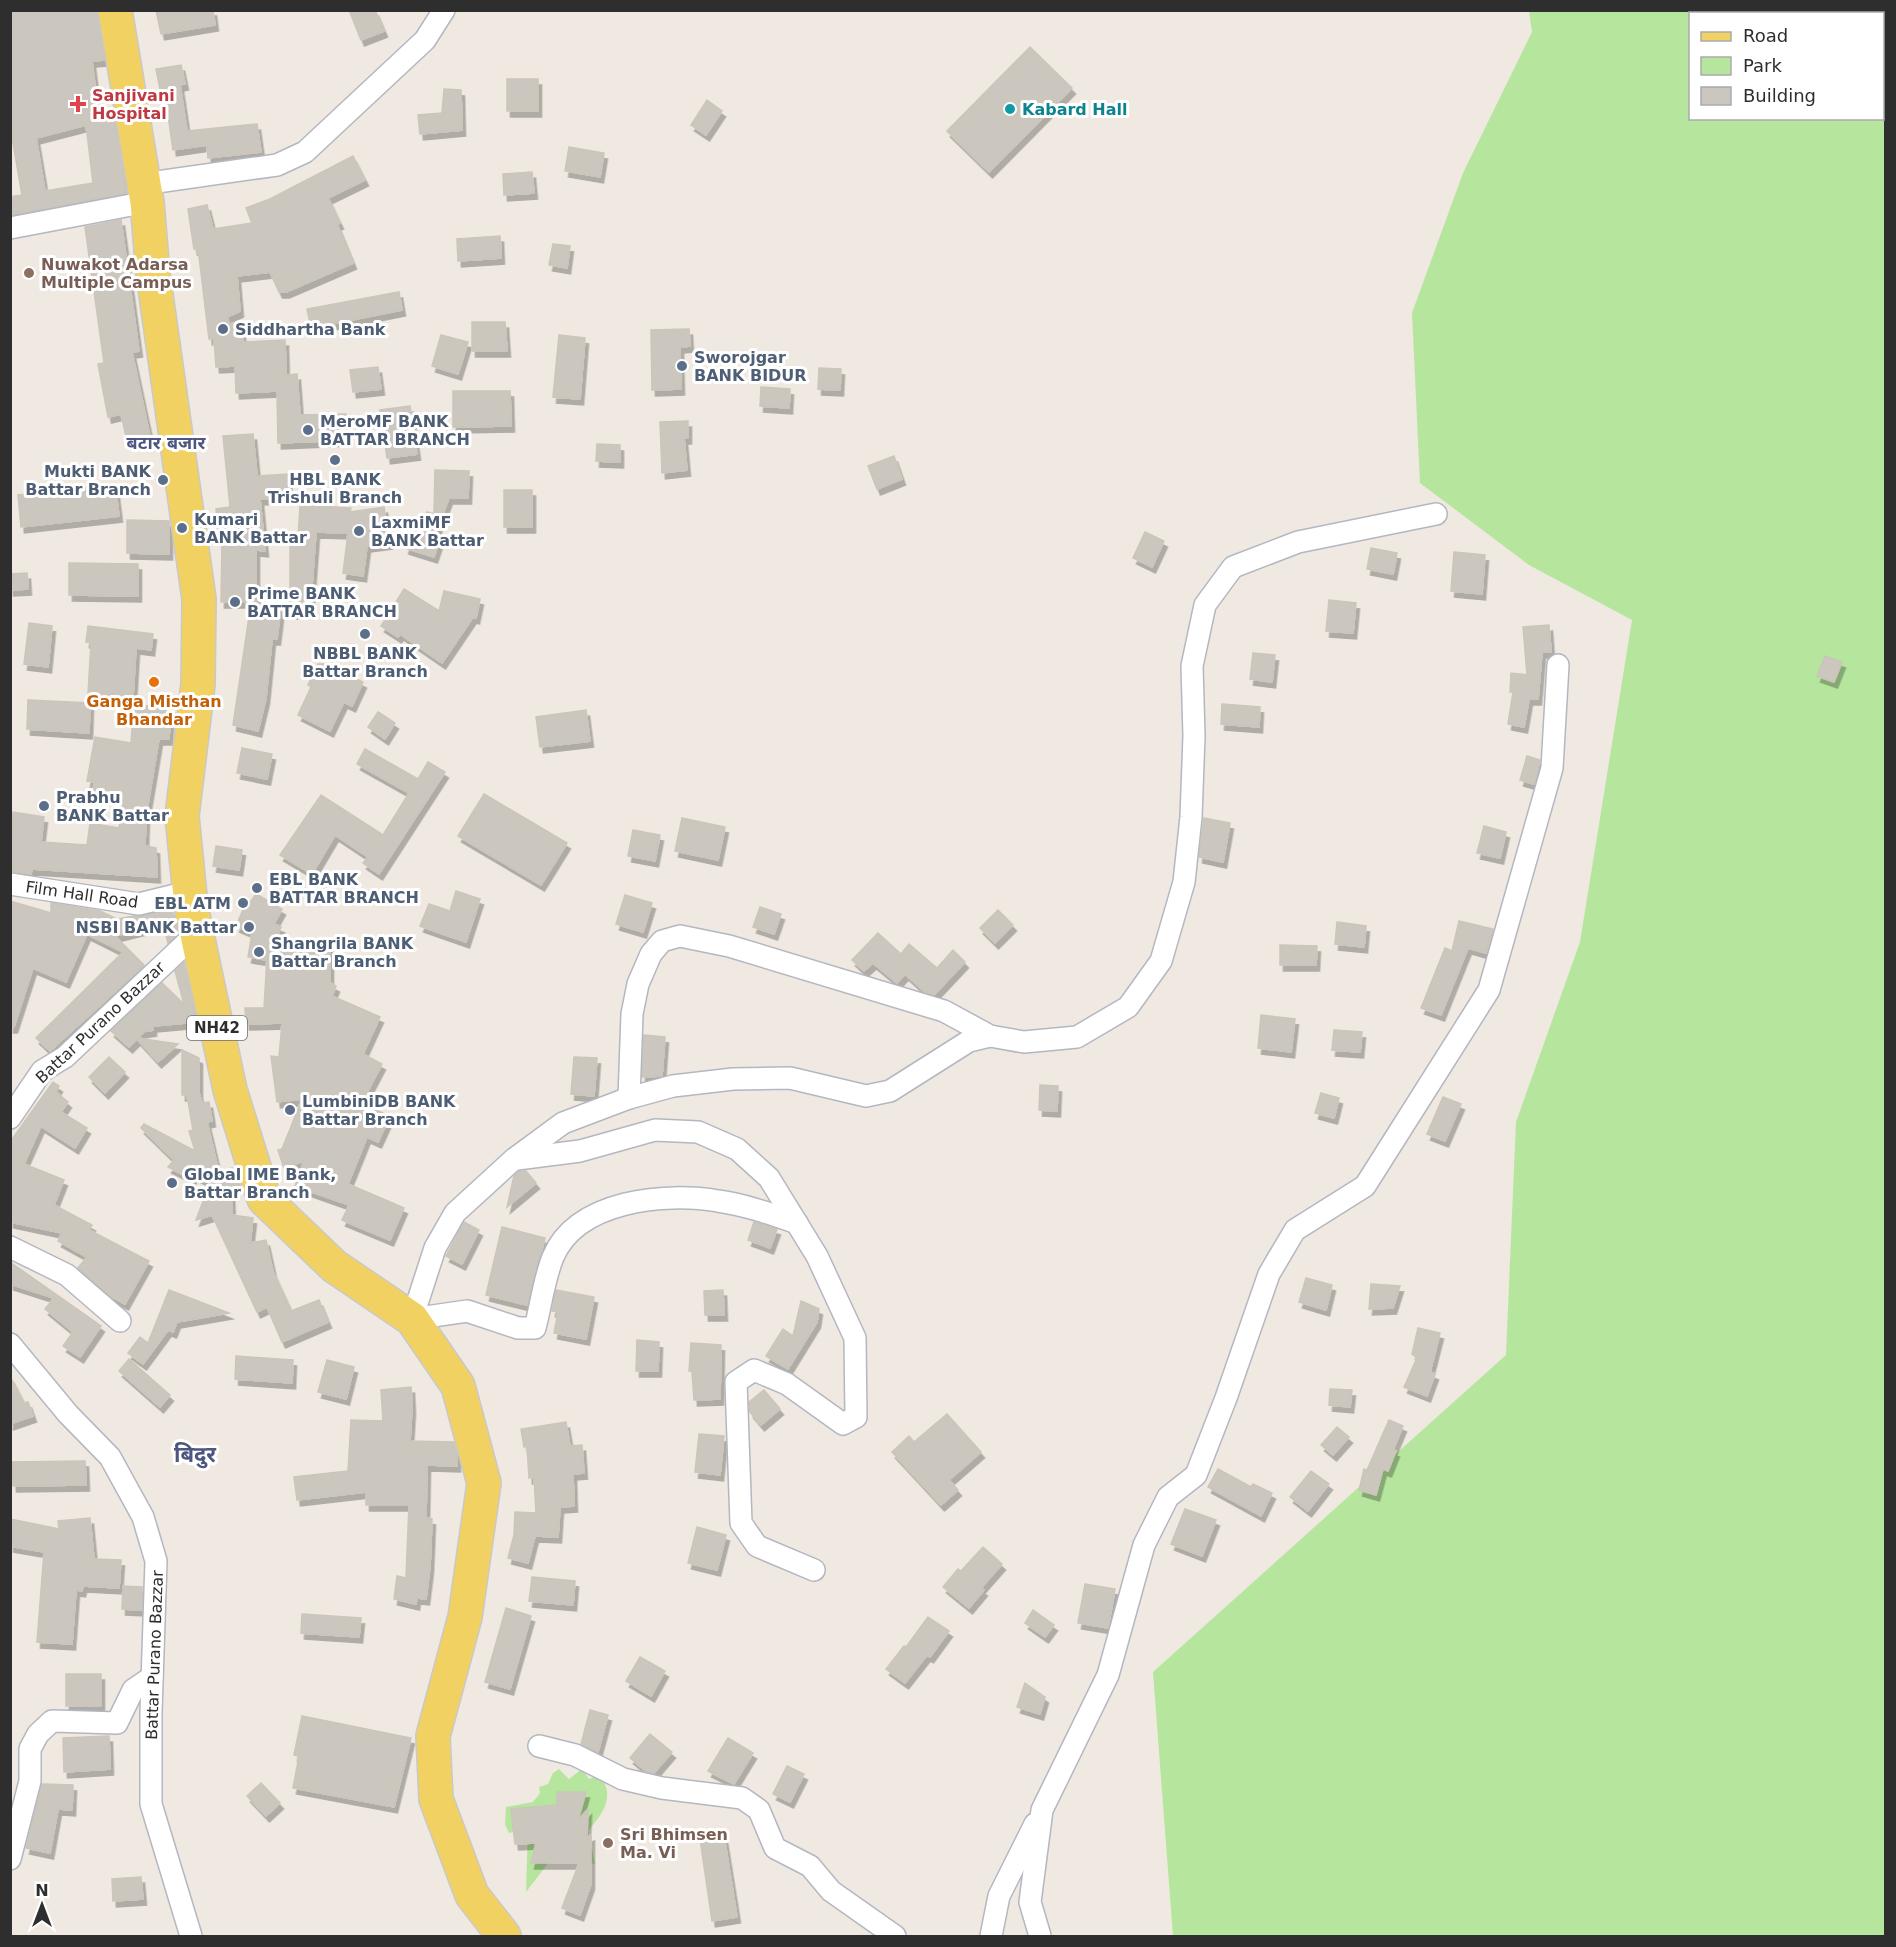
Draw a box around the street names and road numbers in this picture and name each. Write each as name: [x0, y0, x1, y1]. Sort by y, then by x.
street label: Film Hall Road: [24, 877, 139, 912]
street label: Battar Purano Bazzar: [32, 957, 169, 1087]
road number: NH42: [187, 1016, 247, 1040]
street label: Battar Purano Bazzar: [142, 1569, 167, 1740]

